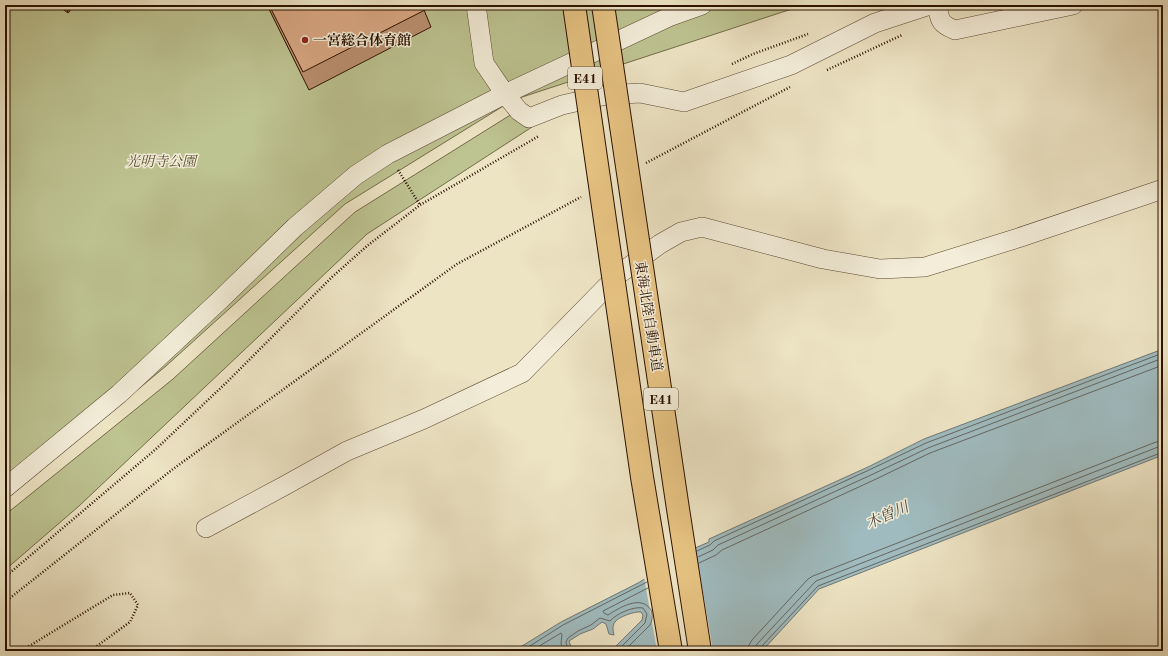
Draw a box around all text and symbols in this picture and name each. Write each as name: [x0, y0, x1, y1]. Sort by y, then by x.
place label: 一宮総合体育館: [313, 33, 411, 48]
marker: 一宮総合体育館: [300, 35, 310, 45]
road number: E41: [568, 67, 602, 89]
park label: 光明寺公園: [126, 154, 198, 169]
street label: 東海北陸自動車道: [632, 260, 665, 373]
road number: E41: [644, 388, 678, 410]
water label: 木曽川: [863, 498, 913, 532]

